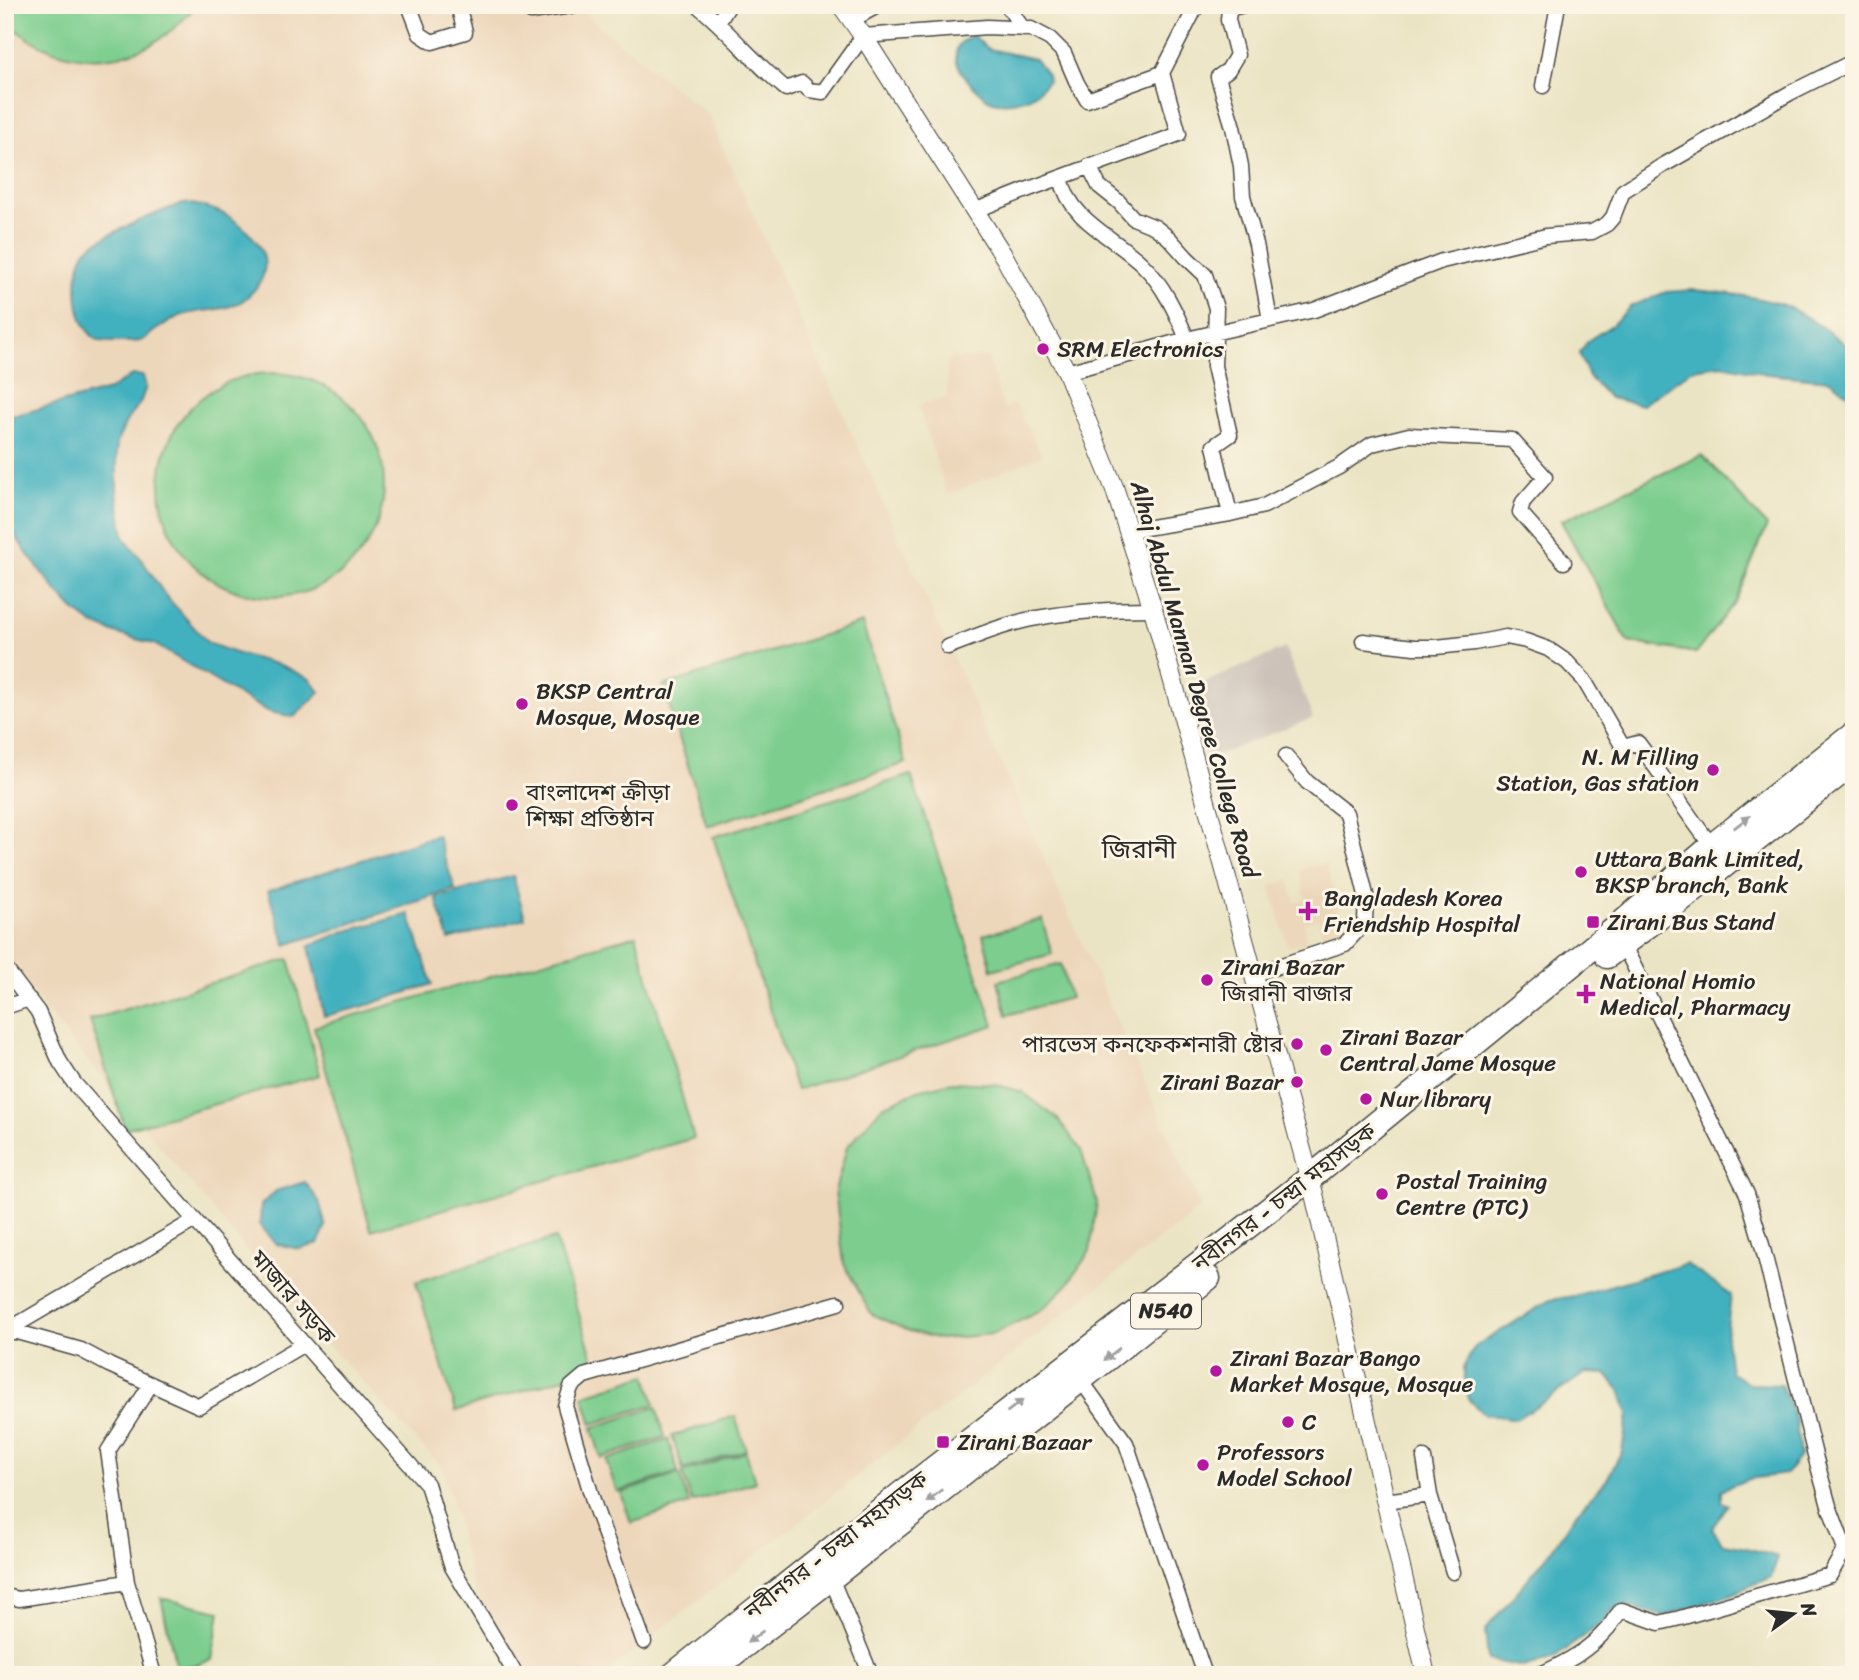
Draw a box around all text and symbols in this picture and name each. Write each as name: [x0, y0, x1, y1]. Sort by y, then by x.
place label: SRM Electronics: [1057, 329, 1224, 370]
marker: SRM Electronics: [1035, 341, 1051, 357]
street label: Alhaj Abdul Mannan Degree College Road: [1118, 474, 1272, 885]
place label: BKSP Central Mosque, Mosque: [536, 671, 699, 738]
marker: BKSP Central Mosque, Mosque: [514, 696, 530, 712]
place label: N. M Filling Station, Gas station: [1496, 737, 1699, 804]
marker: N. M Filling Station, Gas station: [1705, 762, 1721, 778]
place label: বাংলাদেশ ক্রীড়া শিক্ষা প্রতিষ্ঠান: [525, 772, 671, 839]
marker: বাংলাদেশ ক্রীড়া শিক্ষা প্রতিষ্ঠান: [504, 797, 520, 813]
one-way arrow: [1733, 815, 1751, 830]
district label: জিরানী: [1101, 826, 1177, 872]
place label: Uttara Bank Limited, BKSP branch, Bank: [1595, 839, 1805, 906]
marker: Uttara Bank Limited, BKSP branch, Bank: [1573, 864, 1589, 880]
place label: Bangladesh Korea Friendship Hospital: [1324, 878, 1521, 945]
marker: Bangladesh Korea Friendship Hospital: [1298, 901, 1318, 921]
place label: Zirani Bus Stand: [1607, 902, 1776, 943]
marker: Zirani Bus Stand: [1585, 914, 1601, 930]
place label: Zirani Bazar জিরানী বাজার: [1220, 947, 1352, 1014]
place label: National Homio Medical, Pharmacy: [1600, 961, 1790, 1028]
marker: Zirani Bazar জিরানী বাজার: [1199, 972, 1215, 988]
marker: National Homio Medical, Pharmacy: [1578, 986, 1594, 1002]
place label: Zirani Bazar Central Jame Mosque: [1340, 1017, 1556, 1084]
place label: পারভেস কনফেকশনারী ষ্টোর: [1022, 1024, 1283, 1065]
marker: পারভেস কনফেকশনারী ষ্টোর: [1289, 1036, 1305, 1052]
marker: Zirani Bazar Central Jame Mosque: [1318, 1042, 1334, 1058]
place label: Zirani Bazar: [1160, 1062, 1285, 1103]
marker: Zirani Bazar: [1289, 1074, 1305, 1090]
place label: Nur library: [1380, 1079, 1491, 1120]
marker: Nur library: [1358, 1091, 1374, 1107]
street label: নবীনগর - চন্দ্রা মহাসড়ক: [1182, 1112, 1386, 1283]
place label: Postal Training Centre (PTC): [1396, 1161, 1548, 1228]
marker: Postal Training Centre (PTC): [1374, 1186, 1390, 1202]
street label: মাজার সড়ক: [239, 1240, 346, 1355]
road number: N540: [1131, 1294, 1201, 1328]
place label: Zirani Bazar Bango Market Mosque, Mosque: [1230, 1338, 1474, 1405]
one-way arrow: [1103, 1347, 1121, 1362]
marker: Zirani Bazar Bango Market Mosque, Mosque: [1208, 1363, 1224, 1379]
one-way arrow: [1006, 1398, 1024, 1413]
place label: C: [1302, 1402, 1317, 1443]
marker: C: [1280, 1414, 1296, 1430]
place label: Zirani Bazaar: [957, 1422, 1093, 1463]
place label: Professors Model School: [1217, 1432, 1352, 1499]
marker: Zirani Bazaar: [935, 1434, 951, 1450]
marker: Professors Model School: [1195, 1457, 1211, 1473]
street label: নবীনগর - চন্দ্রা মহাসড়ক: [734, 1460, 938, 1631]
one-way arrow: [925, 1489, 943, 1503]
north arrow: [1758, 1578, 1828, 1648]
text: N: [1791, 1598, 1827, 1621]
one-way arrow: [746, 1629, 764, 1643]

